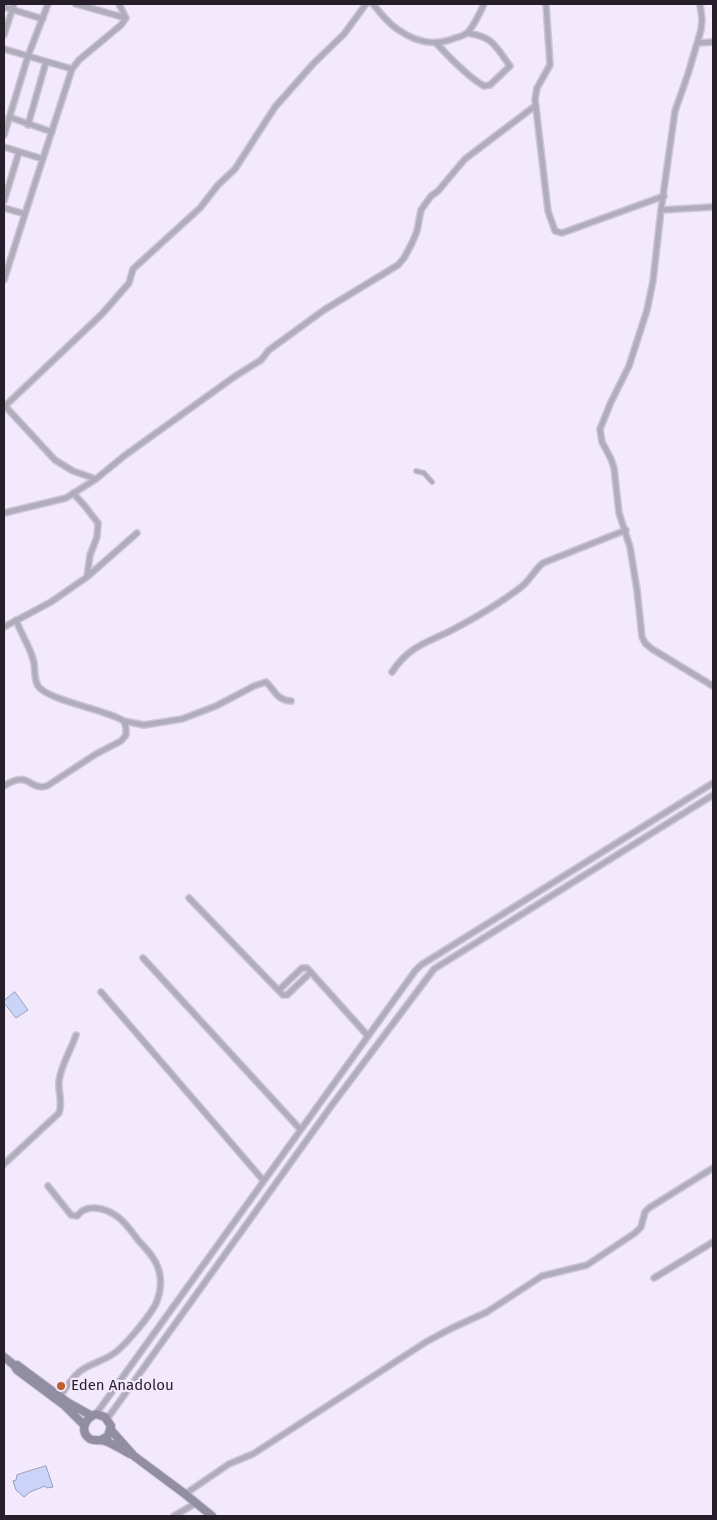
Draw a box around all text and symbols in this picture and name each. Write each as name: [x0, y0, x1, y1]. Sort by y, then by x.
place label: Eden Anadolou: [71, 1377, 174, 1395]
marker: Eden Anadolou: [55, 1380, 67, 1392]

